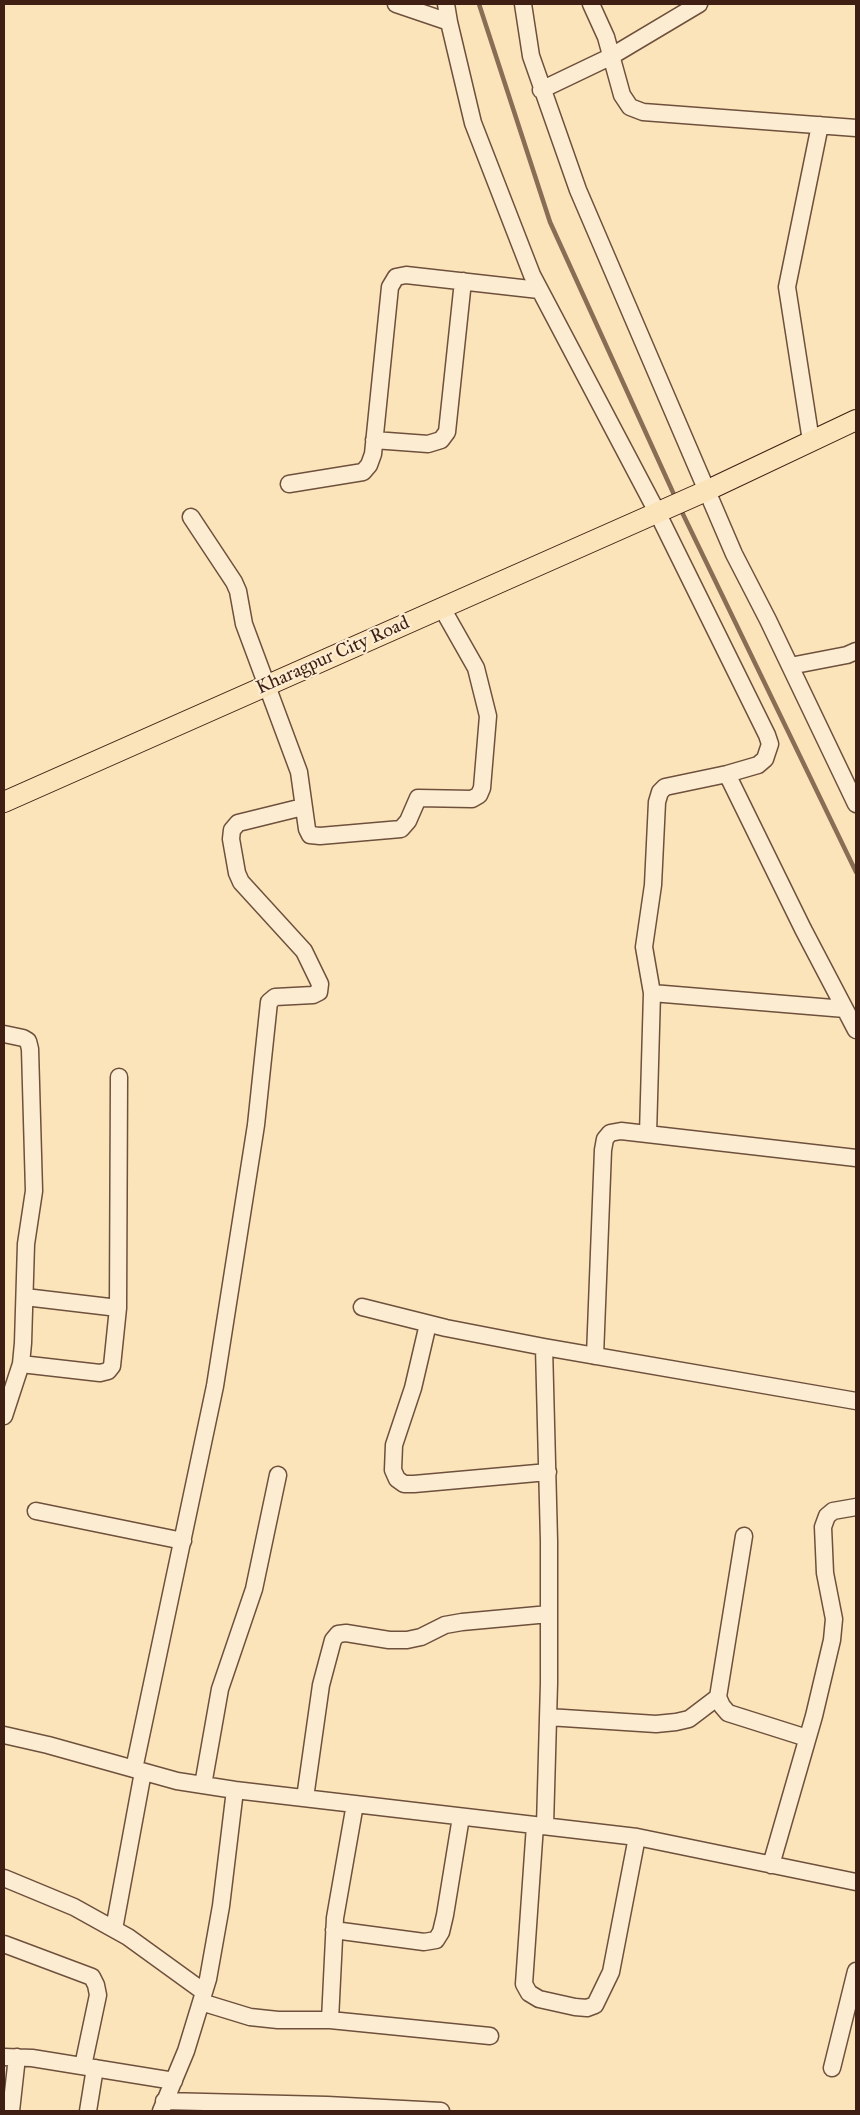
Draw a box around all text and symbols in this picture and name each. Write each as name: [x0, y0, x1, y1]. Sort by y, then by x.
street label: Kharagpur City Road: [253, 612, 413, 700]

